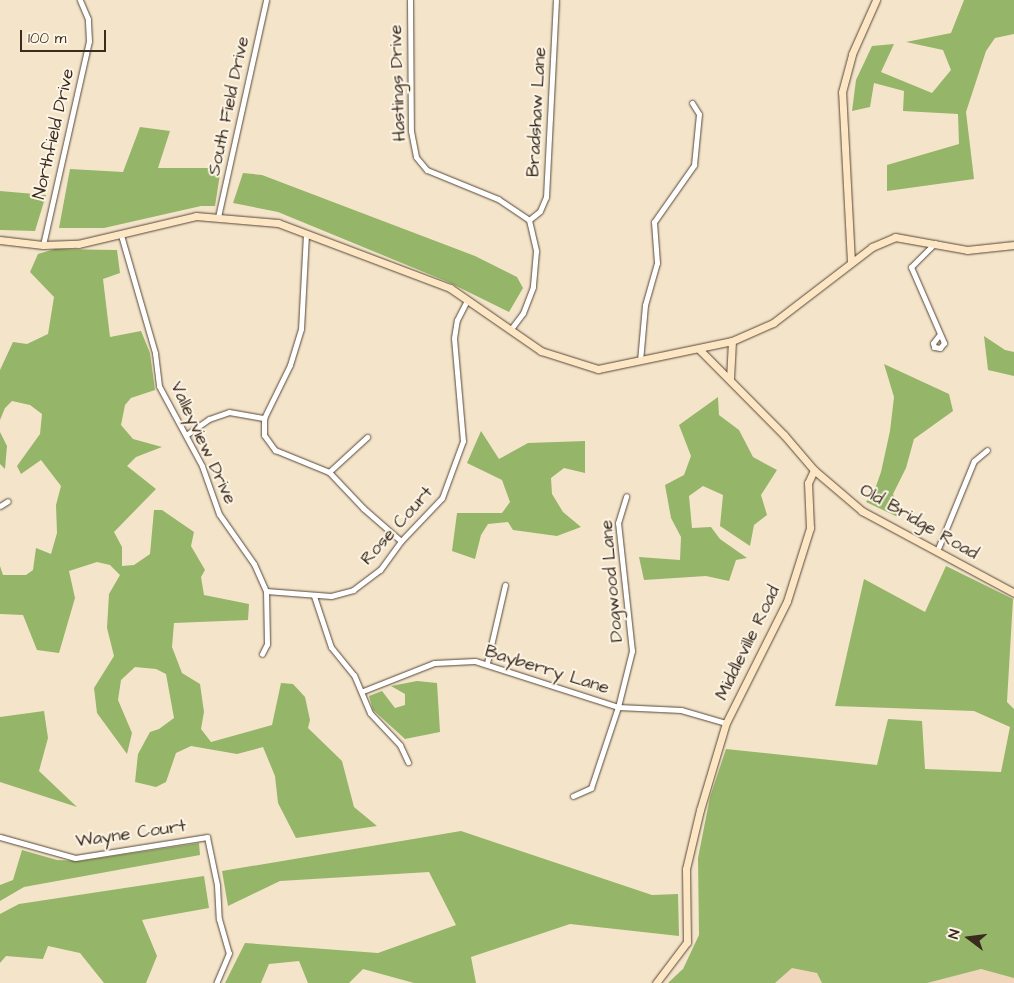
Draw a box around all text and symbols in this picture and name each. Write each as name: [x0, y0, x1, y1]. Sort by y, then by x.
scale bar: [22, 20, 109, 52]
street label: Hastings Drive: [385, 24, 411, 142]
text: 100 m: [28, 28, 67, 49]
street label: South Field Drive: [204, 34, 254, 178]
street label: Bradshaw Lane: [523, 46, 551, 178]
street label: Northfield Drive: [28, 67, 80, 201]
street label: Valleyview Drive: [165, 378, 241, 508]
street label: Old Bridge Road: [856, 479, 982, 565]
street label: Rose Court: [356, 482, 438, 570]
street label: Dogwood Lane: [596, 519, 628, 643]
street label: Middleville Road: [711, 582, 785, 704]
street label: Bayberry Lane: [482, 641, 612, 699]
street label: Wayne Court: [74, 816, 188, 852]
north arrow: [944, 913, 994, 963]
text: N: [944, 927, 965, 941]

